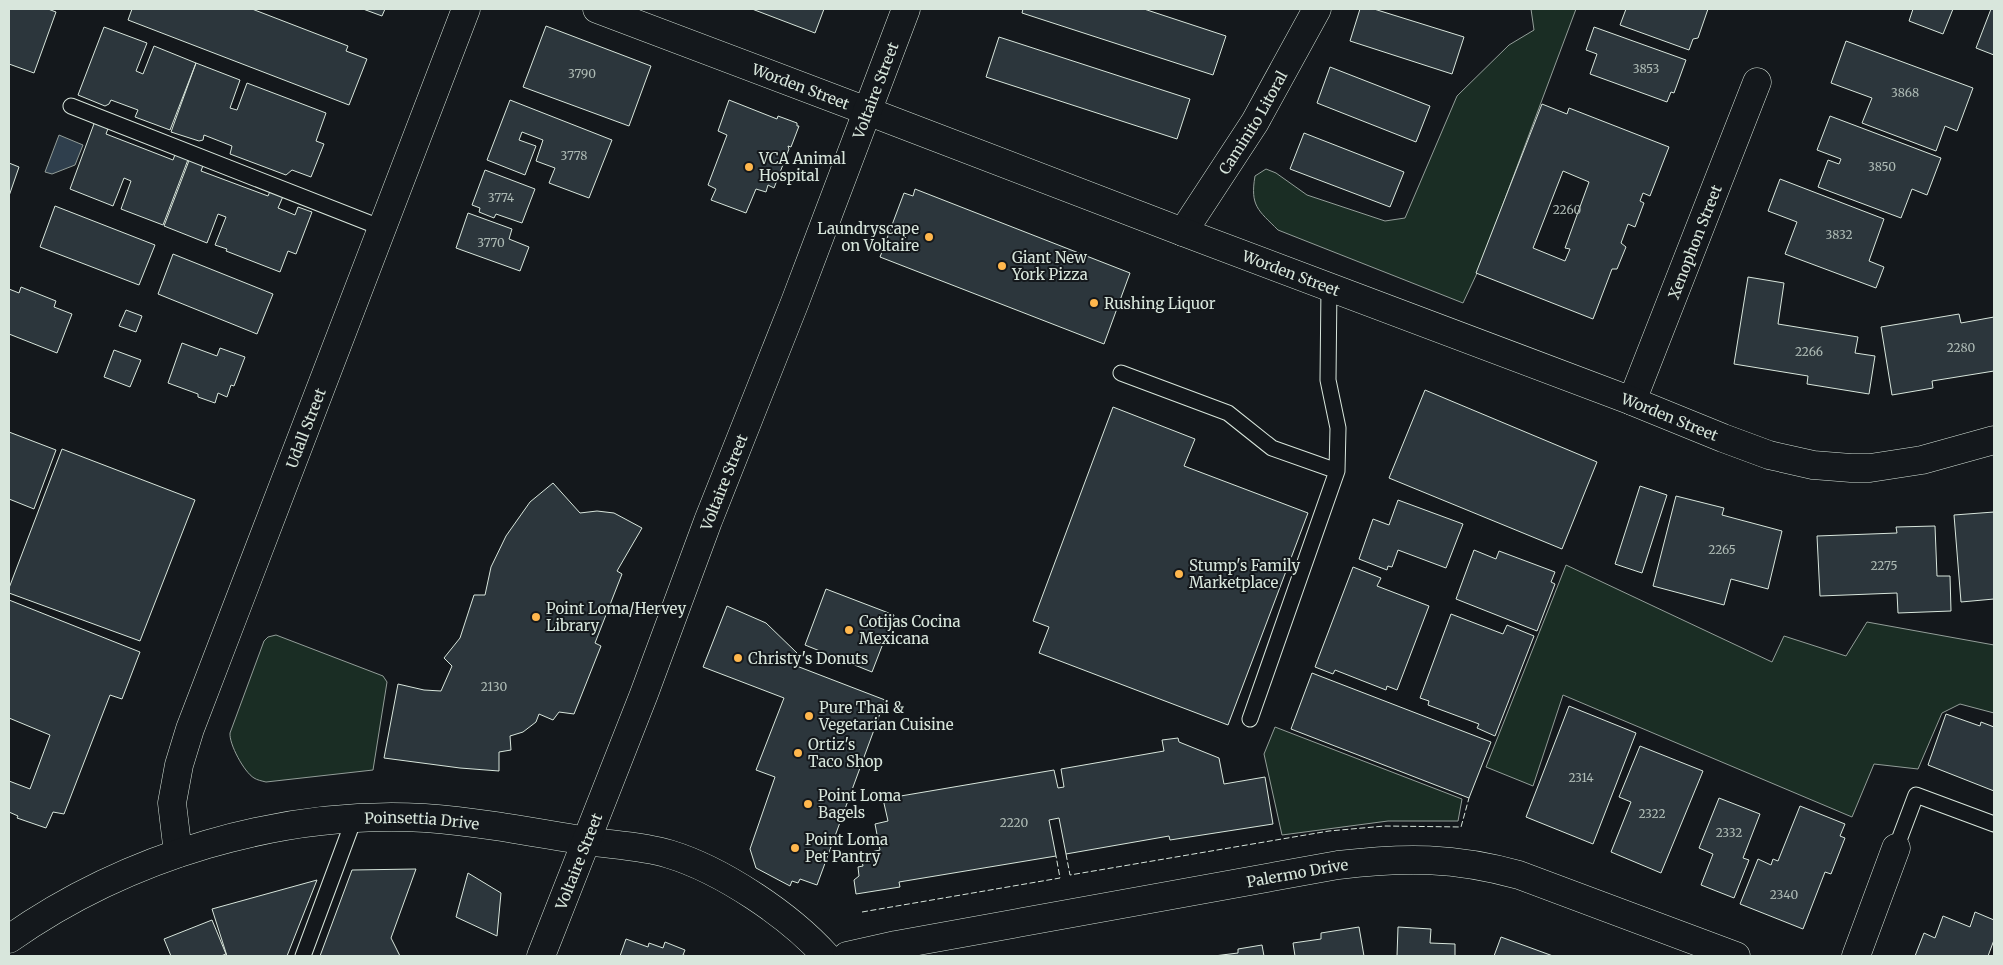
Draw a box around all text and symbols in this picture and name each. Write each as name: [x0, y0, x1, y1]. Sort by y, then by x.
street label: Voltaire Street: [848, 39, 902, 142]
street label: Worden Street: [749, 59, 852, 113]
house number: 3853: [1633, 61, 1659, 76]
house number: 3790: [568, 66, 596, 81]
street label: Caminito Litoral: [1214, 67, 1291, 178]
house number: 3868: [1891, 85, 1919, 100]
house number: 3778: [561, 148, 587, 163]
place label: VCA Animal Hospital: [758, 149, 846, 185]
house number: 3850: [1868, 159, 1896, 174]
marker: VCA Animal Hospital: [743, 161, 755, 173]
street label: Xenophon Street: [1663, 182, 1725, 302]
house number: 3774: [488, 190, 515, 205]
house number: 2260: [1553, 202, 1582, 217]
place label: Laundryscape on Voltaire: [817, 219, 919, 255]
house number: 3832: [1825, 227, 1853, 242]
marker: Laundryscape on Voltaire: [923, 231, 935, 243]
house number: 3770: [477, 235, 505, 250]
street label: Worden Street: [1239, 245, 1343, 300]
place label: Giant New York Pizza: [1011, 248, 1088, 284]
marker: Giant New York Pizza: [996, 260, 1008, 272]
place label: Rushing Liquor: [1104, 294, 1216, 313]
marker: Rushing Liquor: [1088, 297, 1100, 309]
house number: 2280: [1947, 340, 1976, 355]
house number: 2266: [1795, 344, 1823, 359]
street label: Udall Street: [281, 385, 329, 471]
street label: Worden Street: [1618, 388, 1721, 445]
street label: Voltaire Street: [696, 431, 751, 534]
house number: 2265: [1708, 542, 1736, 557]
place label: Stump's Family Marketplace: [1189, 556, 1300, 592]
house number: 2275: [1870, 558, 1898, 573]
marker: Stump's Family Marketplace: [1173, 568, 1185, 580]
place label: Point Loma/Hervey Library: [546, 599, 686, 635]
marker: Point Loma/Hervey Library: [530, 611, 542, 623]
place label: Cotijas Cocina Mexicana: [859, 612, 961, 648]
marker: Cotijas Cocina Mexicana: [843, 624, 855, 636]
place label: Christy's Donuts: [748, 649, 868, 668]
marker: Christy's Donuts: [732, 652, 744, 664]
house number: 2130: [481, 679, 507, 694]
place label: Pure Thai & Vegetarian Cuisine: [818, 698, 954, 734]
marker: Pure Thai & Vegetarian Cuisine: [803, 710, 815, 722]
place label: Ortiz's Taco Shop: [808, 735, 883, 771]
marker: Ortiz's Taco Shop: [792, 747, 804, 759]
house number: 2314: [1568, 770, 1594, 785]
place label: Point Loma Bagels: [818, 786, 901, 822]
marker: Point Loma Bagels: [802, 798, 814, 810]
house number: 2322: [1638, 806, 1666, 821]
street label: Poinsettia Drive: [364, 808, 481, 833]
street label: Voltaire Street: [550, 810, 606, 913]
house number: 2220: [1000, 815, 1028, 830]
house number: 2332: [1716, 825, 1742, 840]
place label: Point Loma Pet Pantry: [805, 830, 888, 866]
marker: Point Loma Pet Pantry: [789, 842, 801, 854]
street label: Palermo Drive: [1245, 854, 1349, 891]
house number: 2340: [1770, 887, 1798, 902]

